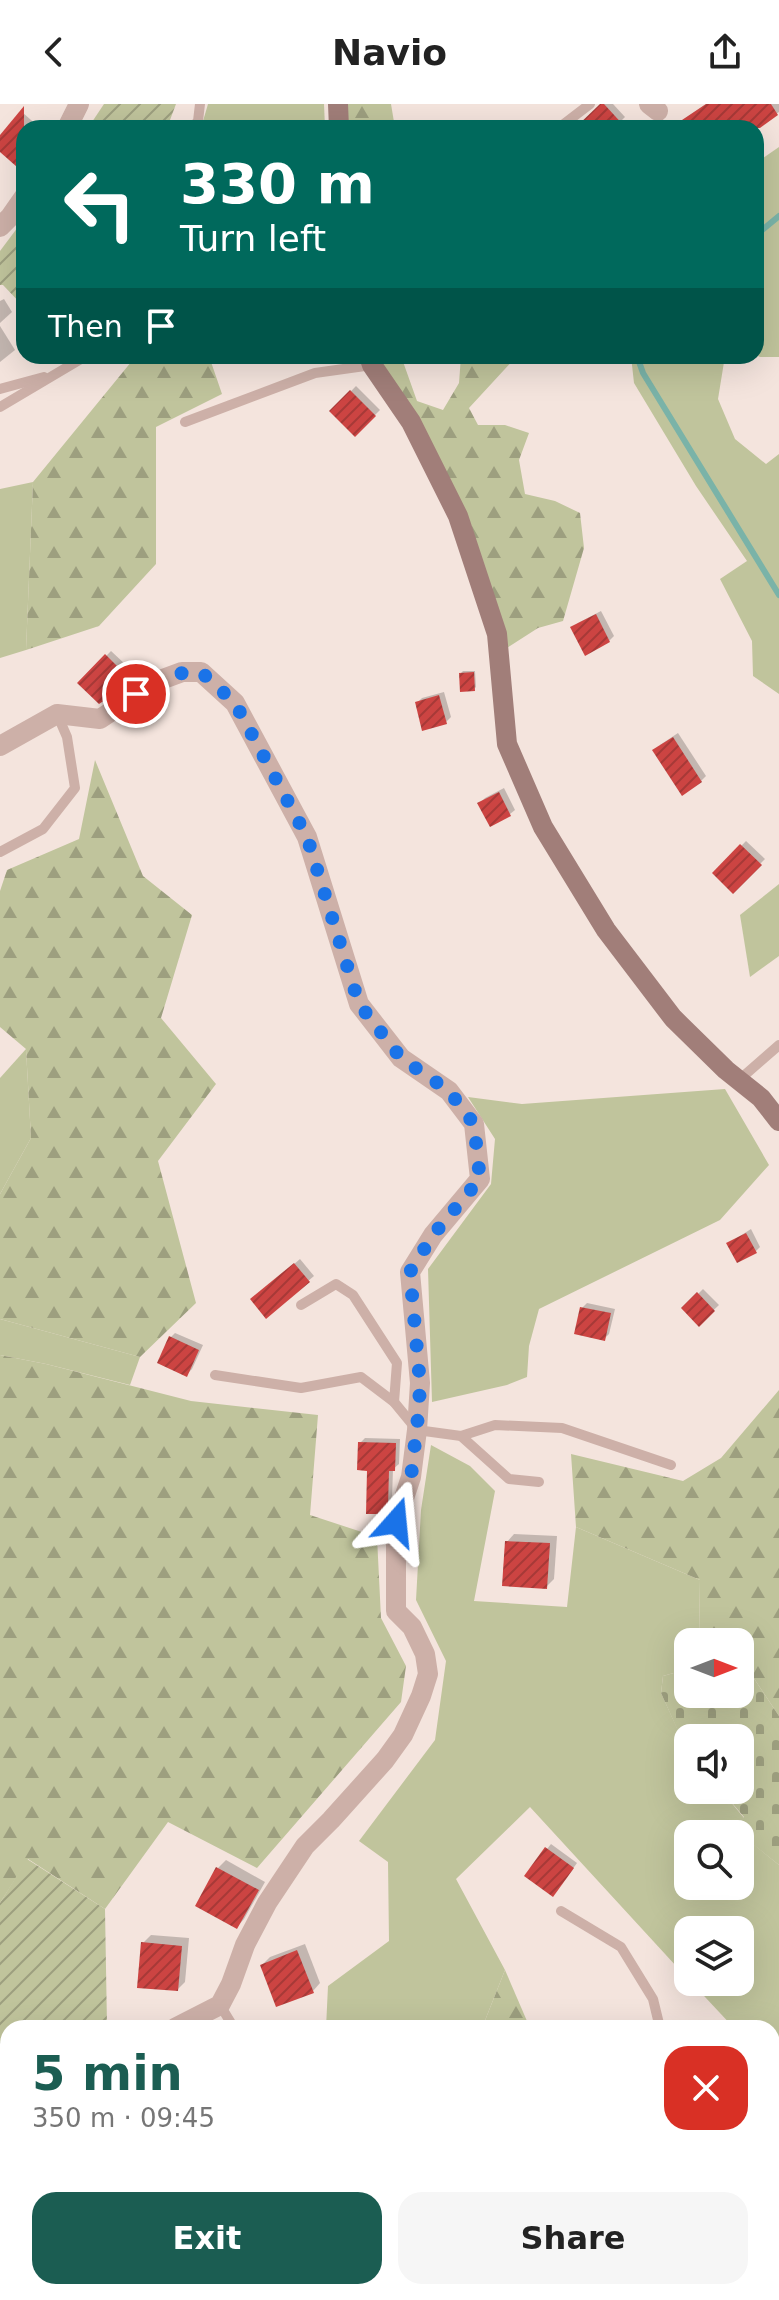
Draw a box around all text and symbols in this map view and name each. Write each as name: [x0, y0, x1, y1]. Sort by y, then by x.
icon: back: [32, 30, 76, 74]
icon: share: [703, 30, 747, 74]
text: Navio: [332, 32, 447, 73]
text: 330 m: [180, 151, 375, 216]
icon: left: [48, 152, 152, 256]
text: Turn left: [180, 218, 326, 259]
icon: arrive: [139, 304, 183, 348]
text: Then: [48, 309, 123, 344]
pin: [102, 660, 170, 728]
icon: arrive: [114, 672, 158, 716]
position arrow: [354, 1480, 438, 1564]
north arrow: [674, 1628, 754, 1708]
map controls: [674, 1628, 754, 1996]
button: sound: [674, 1724, 754, 1804]
button: search: [674, 1820, 754, 1900]
button: layers: [674, 1916, 754, 1996]
text: 5 min: [32, 2045, 183, 2101]
button: close: [664, 2046, 748, 2130]
text: 350 m · 09:45: [32, 2103, 215, 2133]
button: Exit: [32, 2192, 382, 2284]
button: Share: [398, 2192, 748, 2284]

